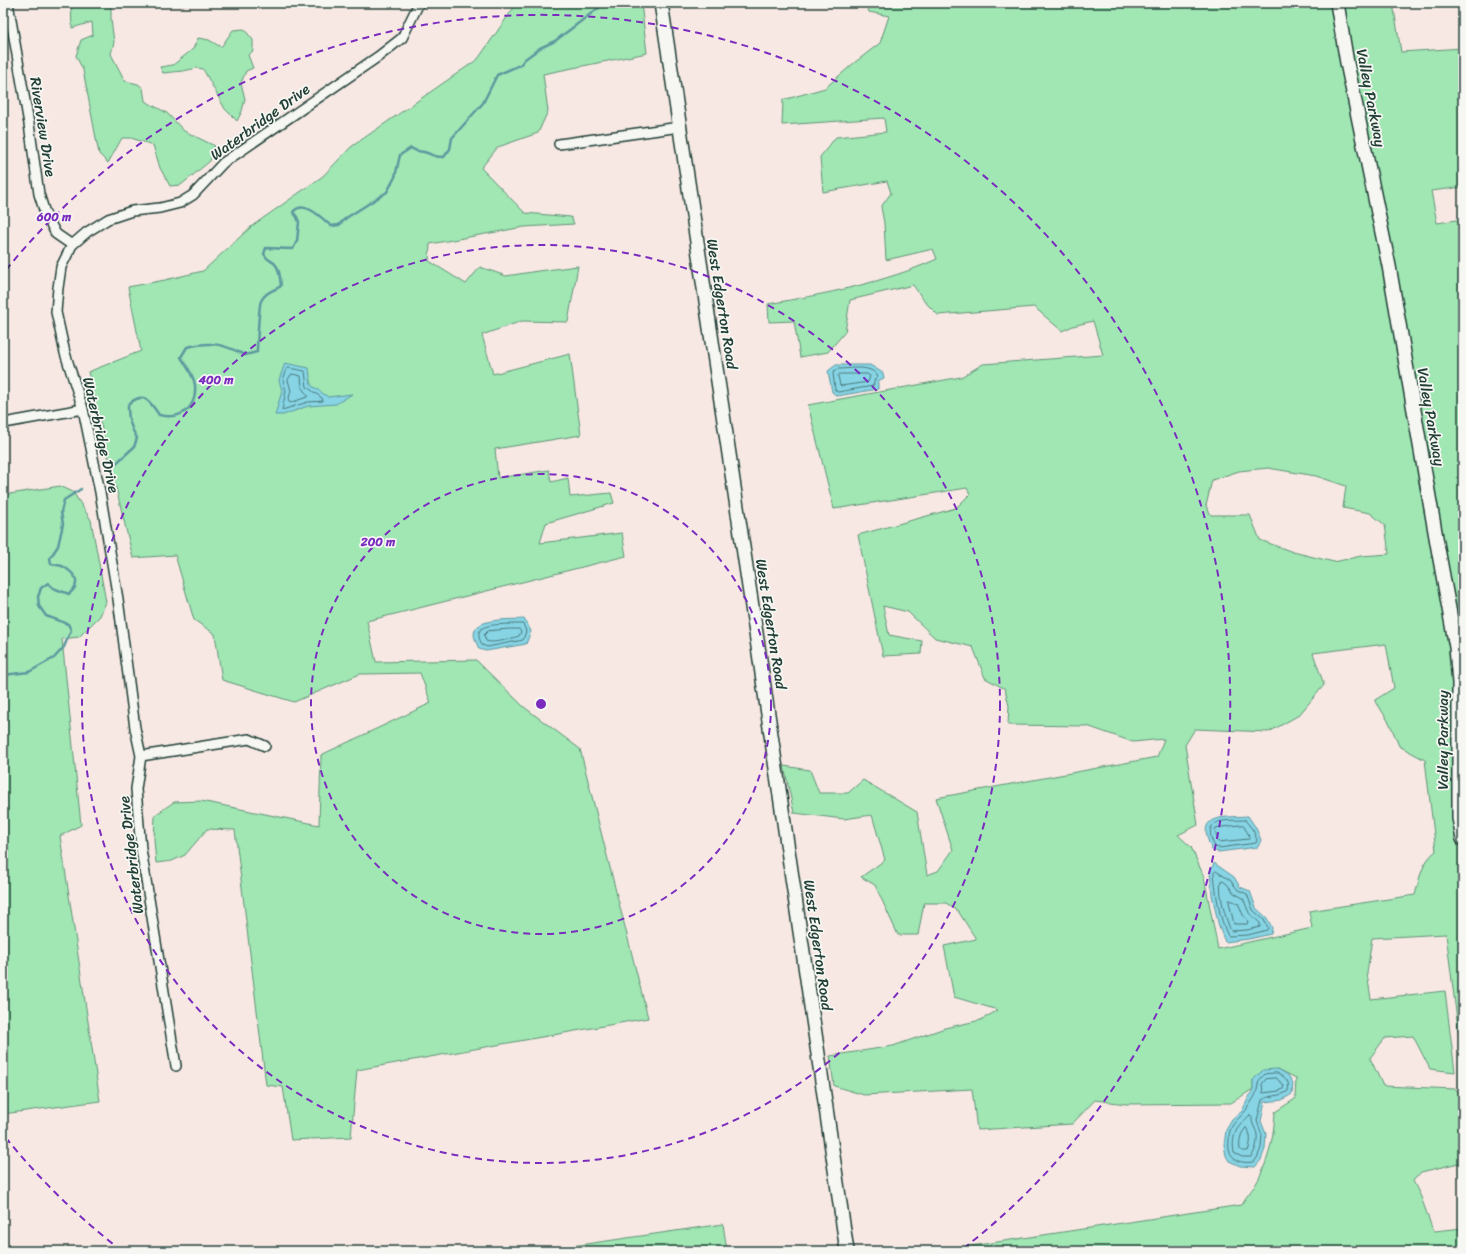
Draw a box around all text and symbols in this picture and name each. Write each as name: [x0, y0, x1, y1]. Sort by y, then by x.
street label: Valley Parkway: [1349, 47, 1393, 150]
street label: Riverview Drive: [22, 75, 64, 179]
street label: Waterbridge Drive: [204, 77, 316, 167]
text: 600 m: [36, 206, 72, 228]
street label: West Edgerton Road: [699, 237, 745, 372]
street label: Valley Parkway: [1410, 366, 1452, 469]
text: 400 m: [197, 369, 234, 391]
street label: Waterbridge Drive: [75, 374, 127, 496]
text: 200 m: [360, 531, 396, 553]
street label: West Edgerton Road: [748, 557, 794, 692]
street label: Valley Parkway: [1430, 690, 1456, 790]
centre of rings: [534, 697, 548, 711]
street label: Waterbridge Drive: [111, 795, 151, 915]
street label: West Edgerton Road: [796, 878, 840, 1013]

